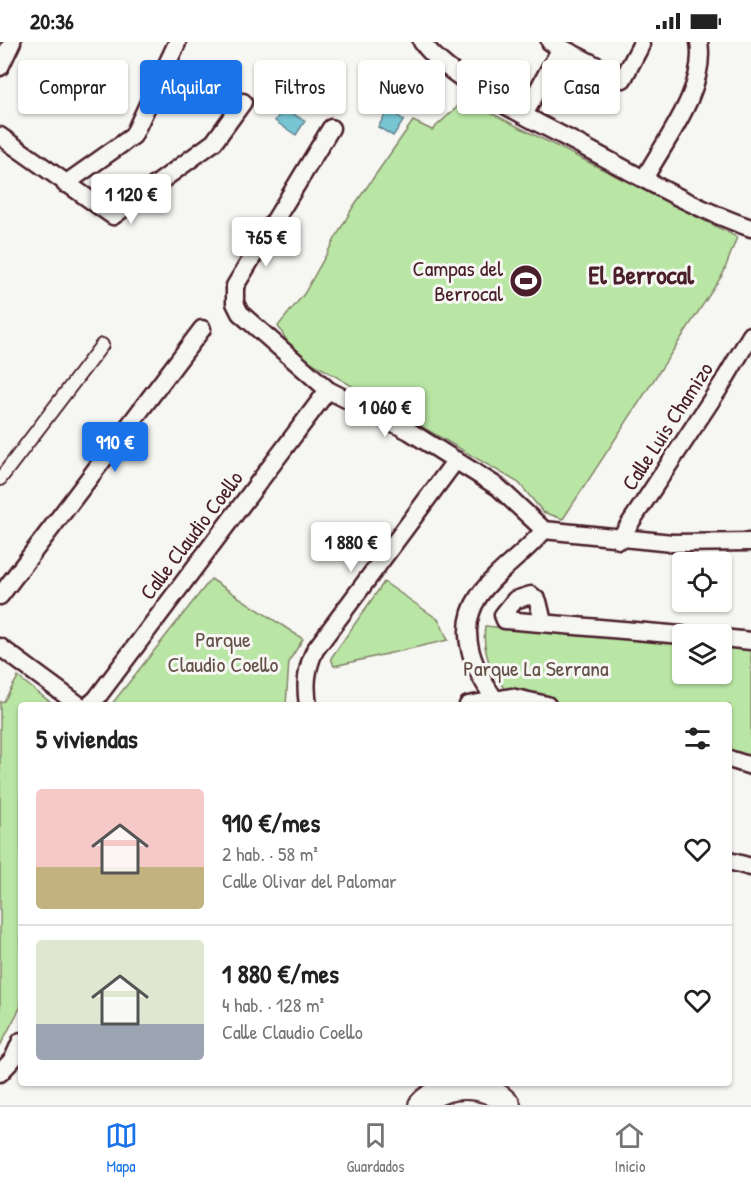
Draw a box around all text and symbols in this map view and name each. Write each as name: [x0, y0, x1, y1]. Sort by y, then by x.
text: 20:36: [30, 6, 74, 36]
chip: Comprar: [18, 60, 128, 114]
chip: Alquilar: [140, 60, 242, 114]
chip: Filtros: [254, 60, 346, 114]
chip: Nuevo: [358, 60, 445, 114]
chip: Piso: [457, 60, 530, 114]
chip: Casa: [542, 60, 620, 114]
pin: 1 120 €: [76, 174, 186, 225]
text: 1 120 €: [105, 180, 157, 207]
pin: 765 €: [224, 217, 308, 268]
text: 765 €: [246, 223, 286, 250]
place label: Campas del Berrocal: [413, 253, 503, 308]
district label: El Berrocal: [588, 257, 695, 292]
sports icon: Campas del Berrocal: [508, 263, 544, 299]
street label: Calle Luis Chamizo: [614, 356, 720, 496]
pin: 1 060 €: [330, 387, 440, 438]
text: 1 060 €: [359, 393, 411, 420]
pin: 910 €: [73, 422, 157, 473]
text: 910 €: [96, 428, 134, 455]
street label: Calle Claudio Coello: [132, 464, 250, 606]
pin: 1 880 €: [296, 522, 406, 573]
text: 1 880 €: [325, 528, 377, 555]
map controls: [672, 552, 732, 684]
button: locate: [672, 552, 732, 612]
park label: Parque Claudio Coello: [168, 624, 279, 679]
button: layers: [672, 624, 732, 684]
park label: Parque La Serrana: [463, 653, 609, 683]
text: 5 viviendas: [36, 721, 138, 756]
icon: filters: [681, 722, 714, 755]
text: 910 €/mes: [222, 805, 320, 840]
icon: home: [84, 813, 156, 885]
icon: heart: [681, 833, 714, 866]
text: 2 hab. · 58 m²: [222, 840, 318, 867]
text: Calle Olivar del Palomar: [222, 867, 397, 894]
text: 1 880 €/mes: [222, 956, 339, 991]
icon: home: [84, 964, 156, 1036]
icon: heart: [681, 984, 714, 1017]
text: 4 hab. · 128 m²: [222, 991, 324, 1018]
text: Calle Claudio Coello: [222, 1018, 363, 1045]
tab: Mapa: [105, 1119, 138, 1177]
tab: Guardados: [347, 1119, 404, 1177]
tab: Inicio: [613, 1119, 646, 1177]

